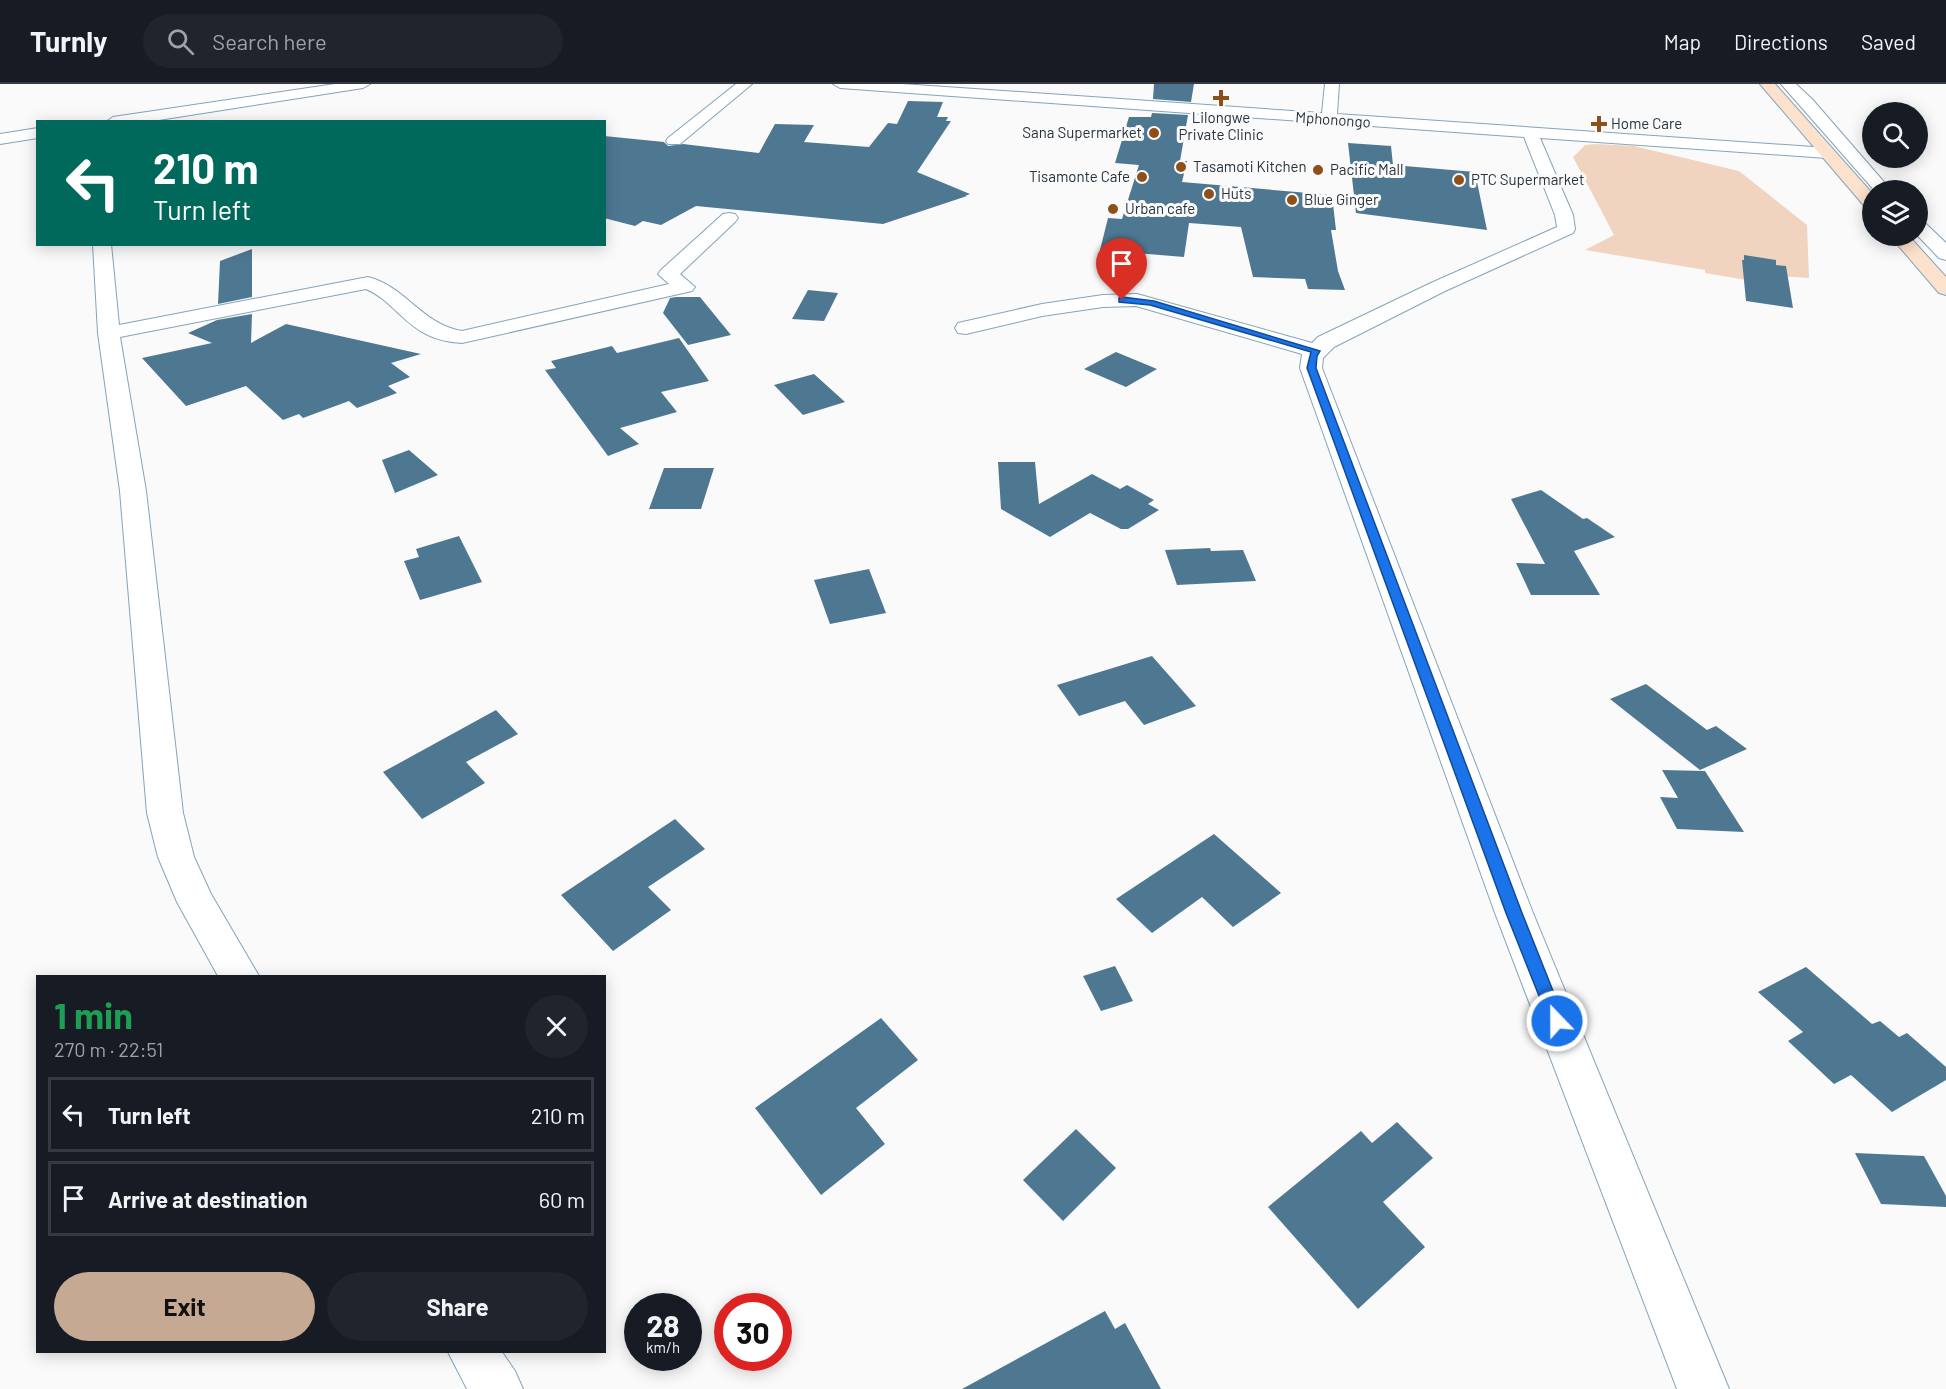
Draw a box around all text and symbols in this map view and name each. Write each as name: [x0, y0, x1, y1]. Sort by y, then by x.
search box: [143, 14, 563, 68]
text: Turnly: [30, 24, 107, 58]
icon: search: [164, 25, 197, 58]
text: Search here: [212, 28, 327, 54]
text: Map: [1664, 29, 1701, 54]
text: Directions: [1734, 29, 1828, 54]
text: Saved: [1861, 29, 1916, 54]
marker: Lilongwe Private Clinic: [1212, 89, 1230, 107]
map controls: [1862, 102, 1928, 246]
button: search: [1862, 102, 1928, 168]
street label: Mphonongo: [1295, 107, 1371, 131]
place label: Lilongwe Private Clinic: [1178, 108, 1264, 143]
place label: Home Care: [1611, 114, 1682, 132]
marker: Home Care: [1592, 117, 1606, 131]
place label: Sana Supermarket: [1022, 123, 1142, 141]
marker: Sana Supermarket: [1147, 126, 1161, 140]
text: 210 m: [153, 142, 259, 192]
icon: left: [54, 144, 132, 222]
place label: Tasamoti Kitchen: [1193, 157, 1307, 175]
marker: Tasamoti Kitchen: [1174, 160, 1188, 174]
place label: Pacific Mall: [1330, 160, 1403, 178]
marker: Pacific Mall: [1311, 163, 1325, 177]
place label: Tisamonte Cafe: [1029, 167, 1130, 185]
marker: Tisamonte Cafe: [1135, 170, 1149, 184]
place label: PTC Supermarket: [1471, 170, 1584, 188]
marker: PTC Supermarket: [1452, 173, 1466, 187]
button: layers: [1862, 180, 1928, 246]
place label: Huts: [1221, 184, 1252, 202]
marker: Huts: [1202, 187, 1216, 201]
place label: Blue Ginger: [1304, 190, 1379, 208]
text: Turn left: [153, 193, 251, 225]
marker: Blue Ginger: [1285, 193, 1299, 207]
place label: Urban cafe: [1125, 199, 1195, 217]
marker: Urban cafe: [1106, 202, 1120, 216]
pin: [1096, 238, 1147, 300]
icon: arrive: [1105, 247, 1138, 280]
position arrow: [1525, 989, 1589, 1053]
text: 1 min: [54, 993, 133, 1036]
button: close: [525, 995, 588, 1058]
text: 270 m · 22:51: [54, 1037, 163, 1061]
icon: left: [57, 1098, 90, 1131]
text: Turn left: [108, 1102, 191, 1128]
text: 210 m: [531, 1102, 585, 1128]
icon: arrive: [57, 1182, 90, 1215]
text: Arrive at destination: [108, 1186, 307, 1212]
text: 60 m: [539, 1186, 585, 1212]
button: Exit: [54, 1272, 315, 1341]
button: Share: [327, 1272, 588, 1341]
speed limit sign: 30: [714, 1293, 792, 1371]
text: 28: [646, 1307, 680, 1343]
text: km/h: [646, 1338, 680, 1356]

